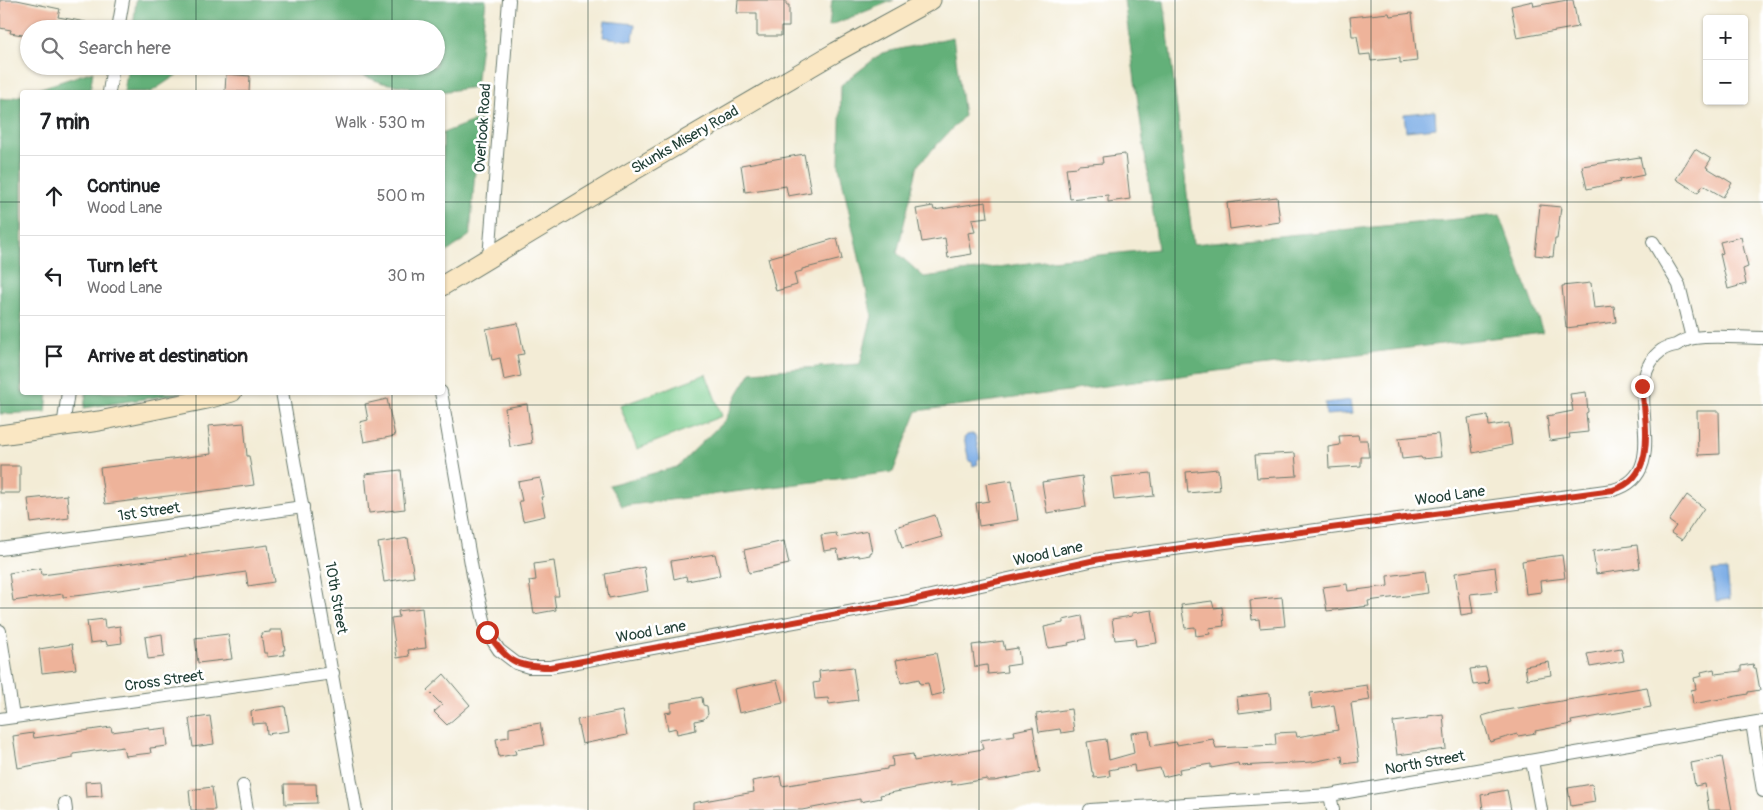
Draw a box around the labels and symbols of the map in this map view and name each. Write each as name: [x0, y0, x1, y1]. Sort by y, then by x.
street label: Overlook Road: [470, 83, 496, 173]
street label: Skunks Misery Road: [628, 102, 742, 178]
route end: [1631, 375, 1654, 398]
street label: Wood Lane: [1414, 482, 1487, 510]
street label: 1st Street: [117, 498, 182, 526]
street label: Wood Lane: [1012, 537, 1085, 571]
street label: 10th Street: [320, 560, 352, 637]
street label: Wood Lane: [615, 616, 688, 647]
route start: [476, 621, 499, 644]
street label: Cross Street: [123, 666, 206, 696]
street label: North Street: [1384, 746, 1467, 779]

